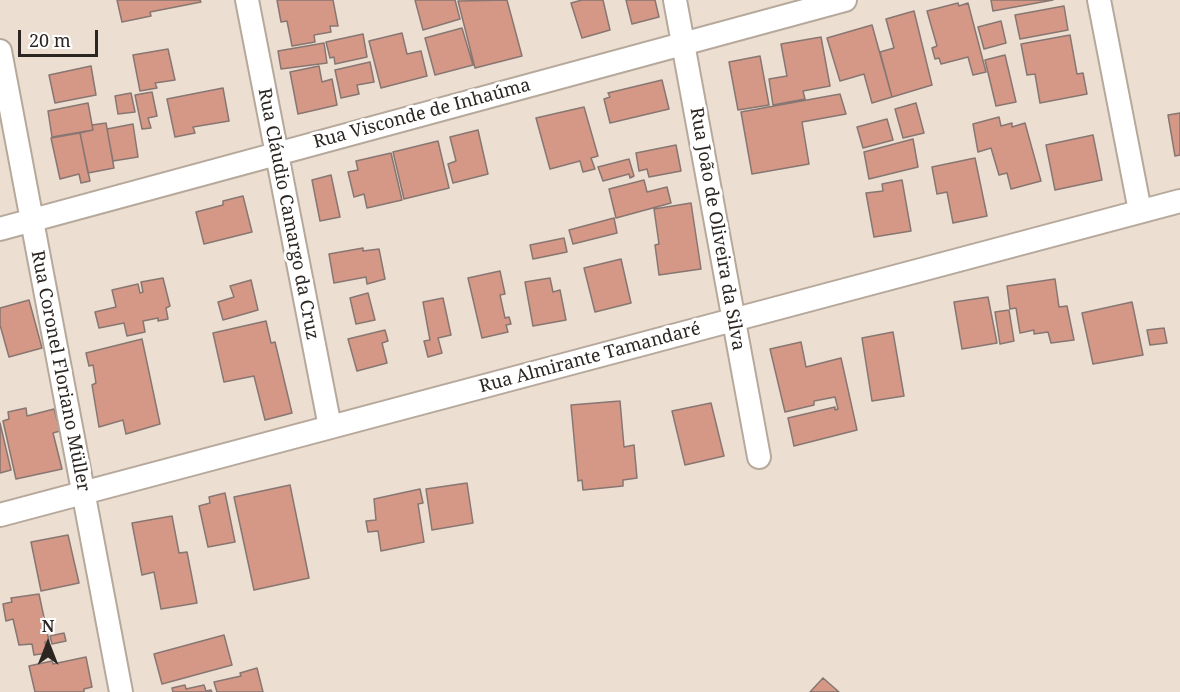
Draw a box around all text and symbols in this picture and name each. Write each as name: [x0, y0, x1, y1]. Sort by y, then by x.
scale bar: [21, 18, 100, 56]
text: 20 m: [29, 28, 71, 52]
street label: Rua Visconde de Inhaúma: [311, 75, 533, 153]
street label: Rua Cláudio Camargo da Cruz: [253, 86, 323, 342]
street label: Rua João de Oliveira da Silva: [685, 106, 749, 352]
street label: Rua Coronel Floriano Müller: [26, 249, 94, 493]
street label: Rua Almirante Tamandaré: [477, 318, 703, 398]
north arrow: [18, 614, 78, 674]
text: N: [42, 615, 54, 637]

